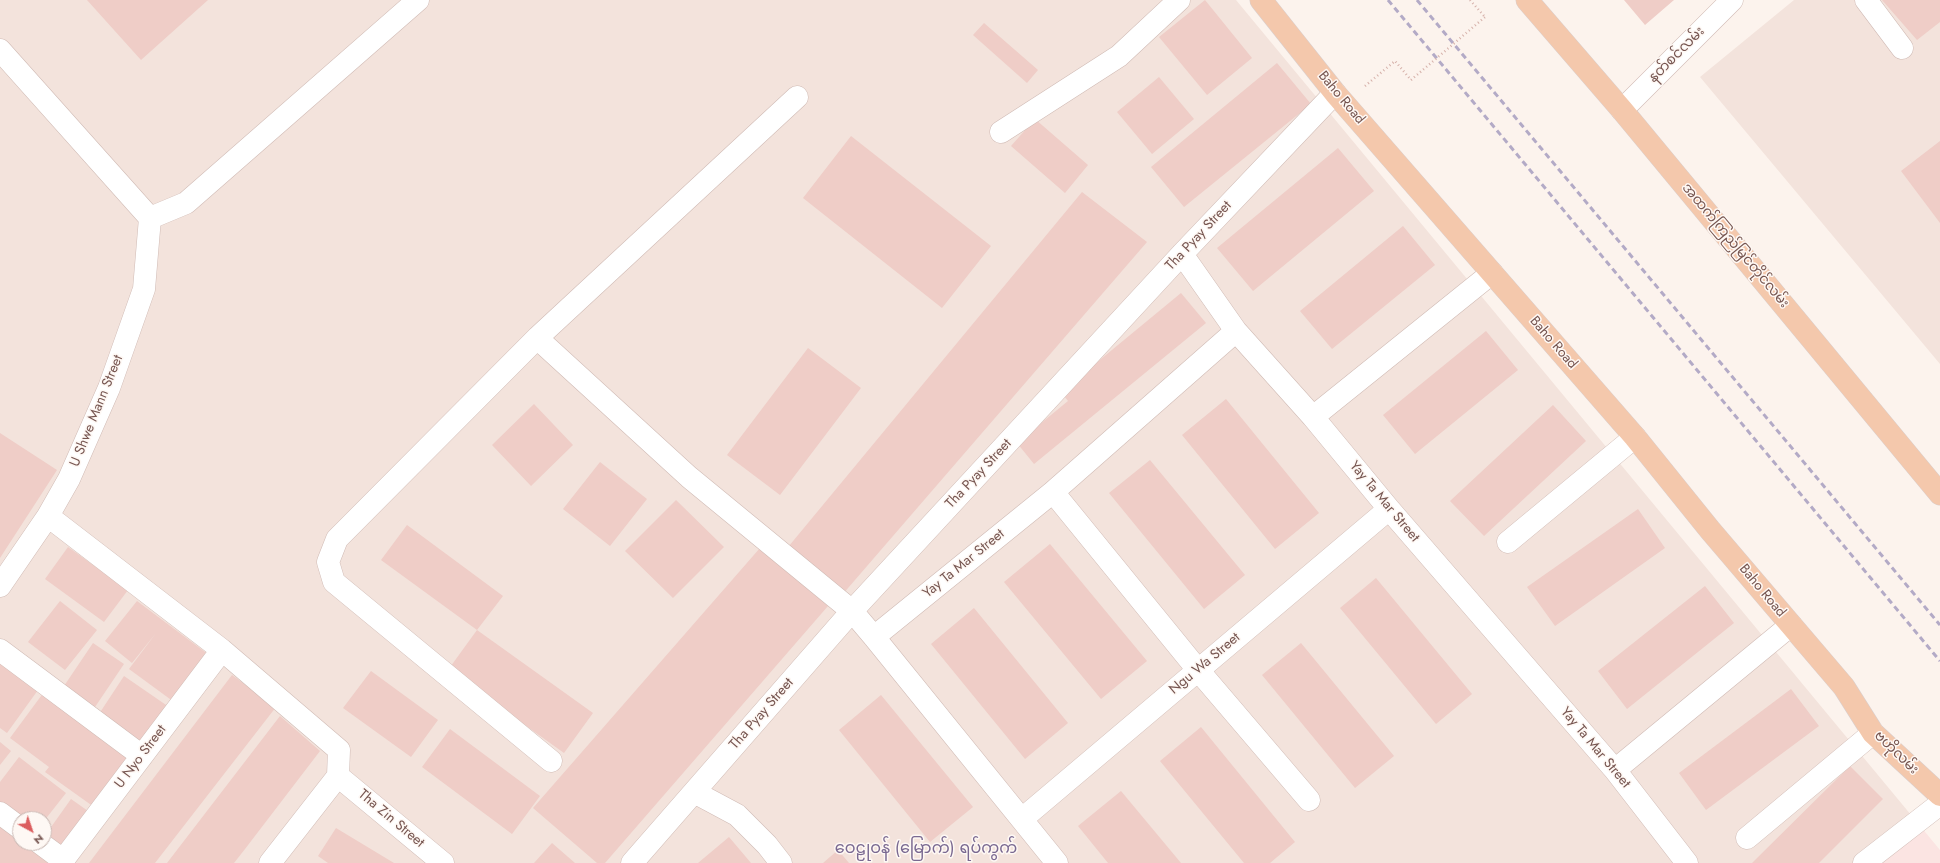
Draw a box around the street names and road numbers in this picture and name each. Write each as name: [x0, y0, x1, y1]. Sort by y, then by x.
street label: နတ်စင်လမ်း: [1645, 23, 1709, 87]
street label: Baho Road: [1314, 68, 1368, 128]
street label: အထက်ကြည်မြင်တိုင်လမ်း: [1678, 180, 1792, 312]
street label: Tha Pyay Street: [1162, 198, 1236, 274]
street label: Baho Road: [1526, 313, 1580, 373]
street label: U Shwe Mann Street: [67, 353, 127, 469]
street label: Tha Pyay Street: [942, 436, 1016, 512]
street label: Yay Ta Mar Street: [1345, 458, 1423, 546]
street label: Yay Ta Mar Street: [920, 526, 1008, 602]
street label: Baho Road: [1735, 561, 1789, 621]
street label: Ngu Wa Street: [1166, 630, 1244, 698]
street label: Tha Pyay Street: [726, 675, 798, 753]
street label: Yay Ta Mar Street: [1556, 704, 1634, 792]
street label: U Nyo Street: [112, 722, 170, 792]
street label: ဗဟိုလမ်း: [1870, 728, 1922, 778]
street label: Tha Zin Street: [355, 787, 427, 851]

